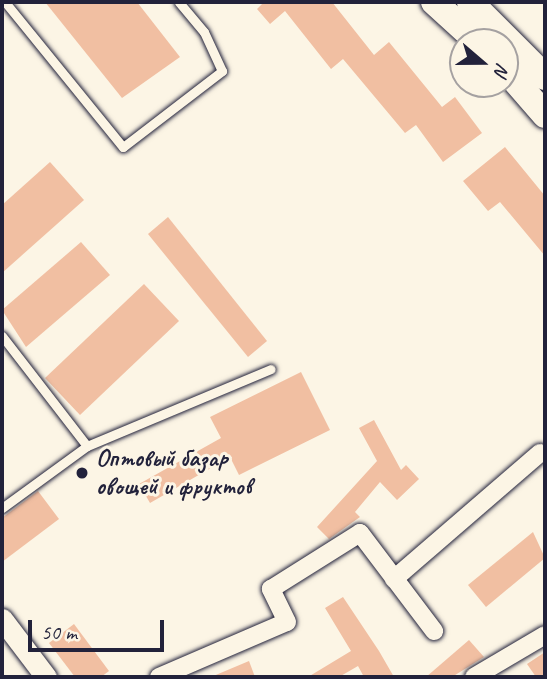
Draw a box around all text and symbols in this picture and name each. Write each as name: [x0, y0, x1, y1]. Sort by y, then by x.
north arrow: [449, 28, 519, 98]
text: N: [489, 60, 515, 79]
place label: Оптовый базар овощей и фруктов: [96, 445, 250, 501]
marker: Оптовый базар овощей и фруктов: [74, 465, 90, 481]
scale bar: [32, 606, 168, 650]
text: 50 m: [41, 619, 77, 645]

